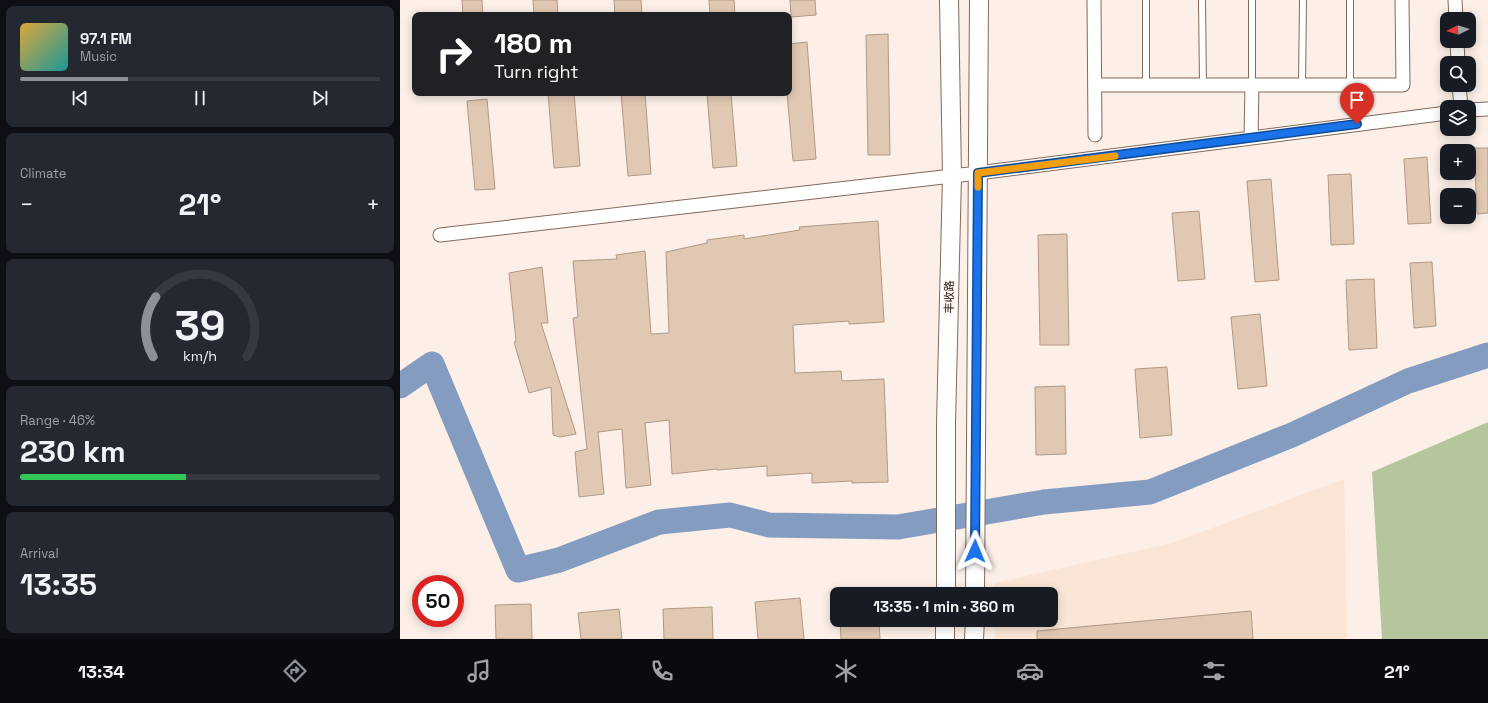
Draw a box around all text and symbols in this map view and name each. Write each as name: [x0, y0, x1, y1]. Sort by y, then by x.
north arrow: [1440, 12, 1476, 48]
map controls: [1440, 12, 1476, 224]
text: 180 m: [494, 25, 573, 61]
icon: right: [428, 28, 480, 80]
text: 97.1 FM: [80, 29, 132, 48]
text: Music: [80, 48, 117, 65]
button: search: [1440, 56, 1476, 92]
text: Turn right: [494, 60, 578, 83]
pin: [1340, 83, 1374, 124]
icon: previous: [69, 87, 91, 109]
icon: pause: [189, 87, 211, 109]
icon: next: [309, 87, 331, 109]
icon: arrive: [1346, 89, 1368, 111]
button: layers: [1440, 100, 1476, 136]
button: +: [1440, 144, 1476, 180]
text: Climate: [20, 165, 66, 182]
text: 21°: [178, 185, 222, 224]
button: −: [1440, 188, 1476, 224]
text: −: [20, 190, 34, 218]
text: +: [366, 190, 380, 218]
street label: 丰收路: [942, 280, 956, 314]
text: 39: [175, 299, 226, 352]
text: km/h: [183, 347, 217, 365]
text: Range · 46%: [20, 412, 95, 429]
text: 230 km: [20, 432, 126, 471]
position arrow: [954, 530, 996, 572]
text: Arrival: [20, 545, 59, 562]
text: 13:35: [20, 565, 97, 604]
speed limit sign: 50: [412, 575, 464, 627]
text: 13:35 · 1 min · 360 m: [873, 597, 1015, 616]
icon: directions: [281, 657, 309, 685]
icon: music: [465, 657, 493, 685]
icon: phone: [648, 657, 676, 685]
icon: climate: [832, 657, 860, 685]
icon: car: [1016, 657, 1044, 685]
icon: filters: [1200, 657, 1228, 685]
text: 13:34: [78, 660, 125, 683]
text: 21°: [1384, 660, 1410, 683]

